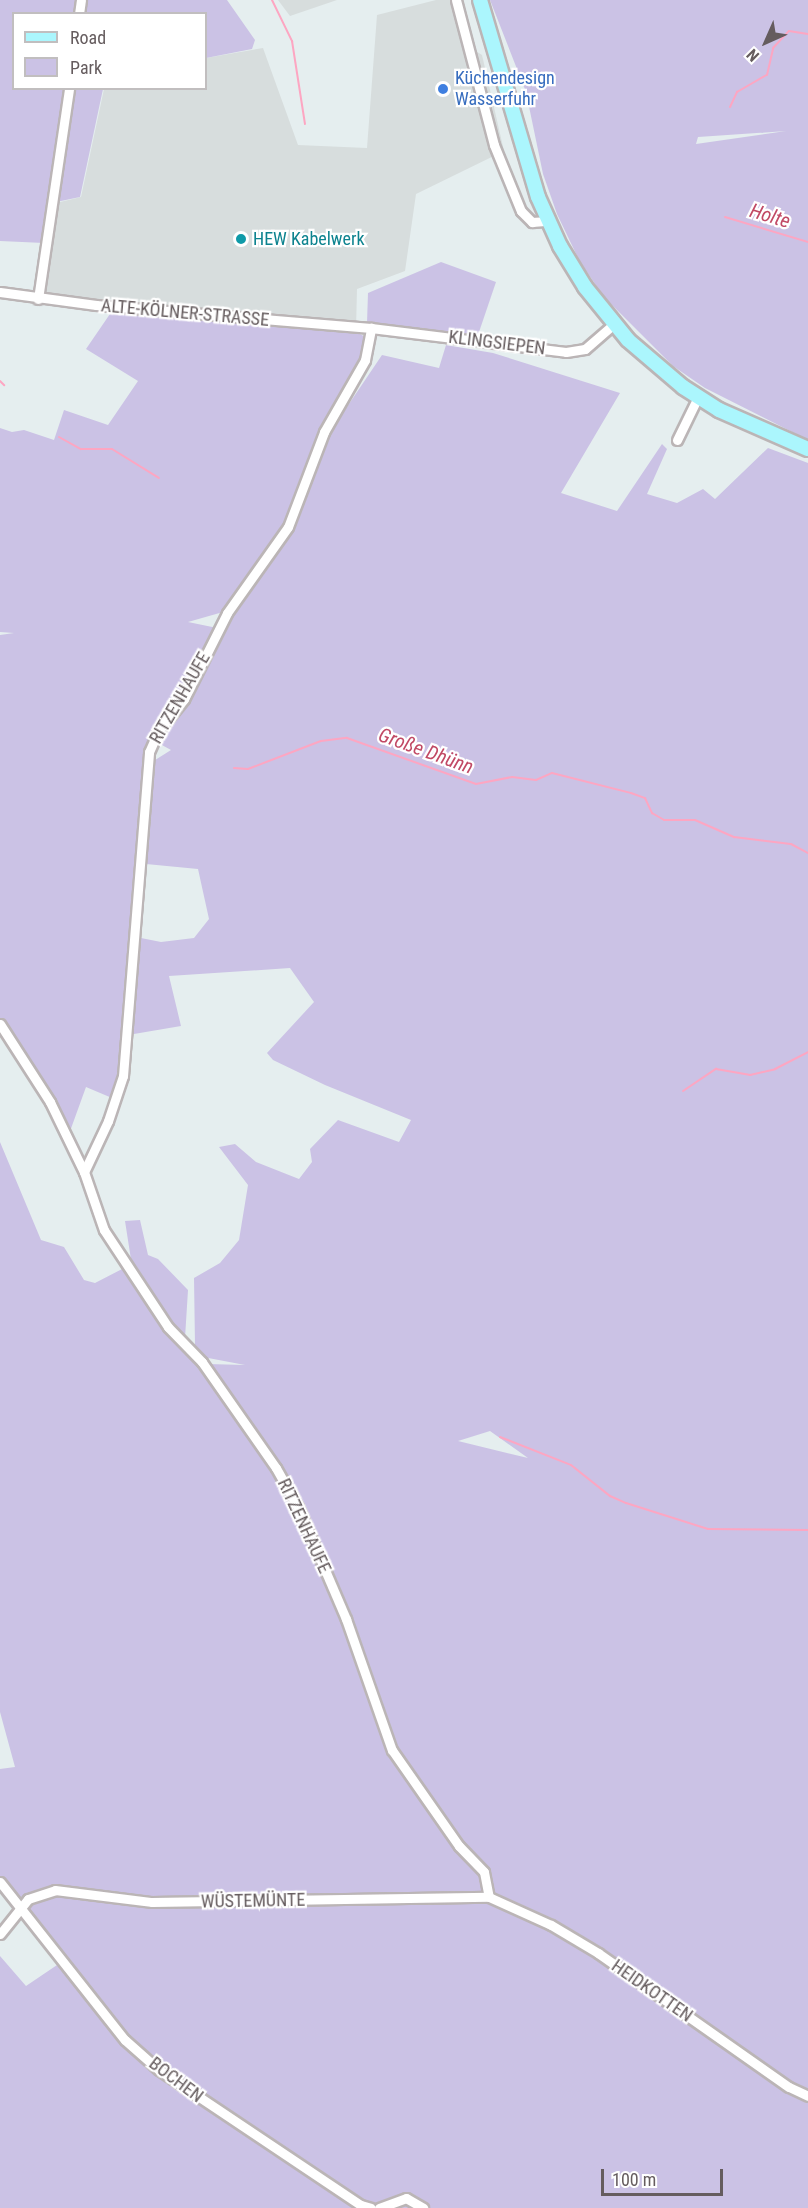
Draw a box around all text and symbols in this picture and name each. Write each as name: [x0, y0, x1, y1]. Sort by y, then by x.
legend: [12, 12, 207, 90]
north arrow: [736, 12, 796, 72]
text: Road: [70, 27, 106, 48]
text: N: [743, 45, 763, 65]
text: Park: [70, 57, 102, 78]
place label: Küchendesign Wasserfuhr: [455, 68, 555, 110]
marker: Küchendesign Wasserfuhr: [436, 82, 450, 96]
water label: Holte: [747, 199, 793, 233]
place label: HEW Kabelwerk: [253, 228, 365, 250]
marker: HEW Kabelwerk: [234, 232, 248, 246]
street label: ALTE-KÖLNER-STRASSE: [100, 295, 270, 331]
street label: KLINGSIEPEN: [447, 326, 547, 360]
street label: RITZENHAUFE: [145, 648, 215, 748]
water label: Große Dhünn: [375, 723, 477, 779]
street label: RITZENHAUFE: [273, 1475, 335, 1577]
street label: WÜSTEMÜNTE: [201, 1889, 305, 1913]
street label: HEIDKOTTEN: [607, 1955, 697, 2027]
street label: BOCHEN: [145, 2053, 207, 2107]
scale bar: [604, 2157, 726, 2195]
text: 100 m: [612, 2169, 656, 2190]

